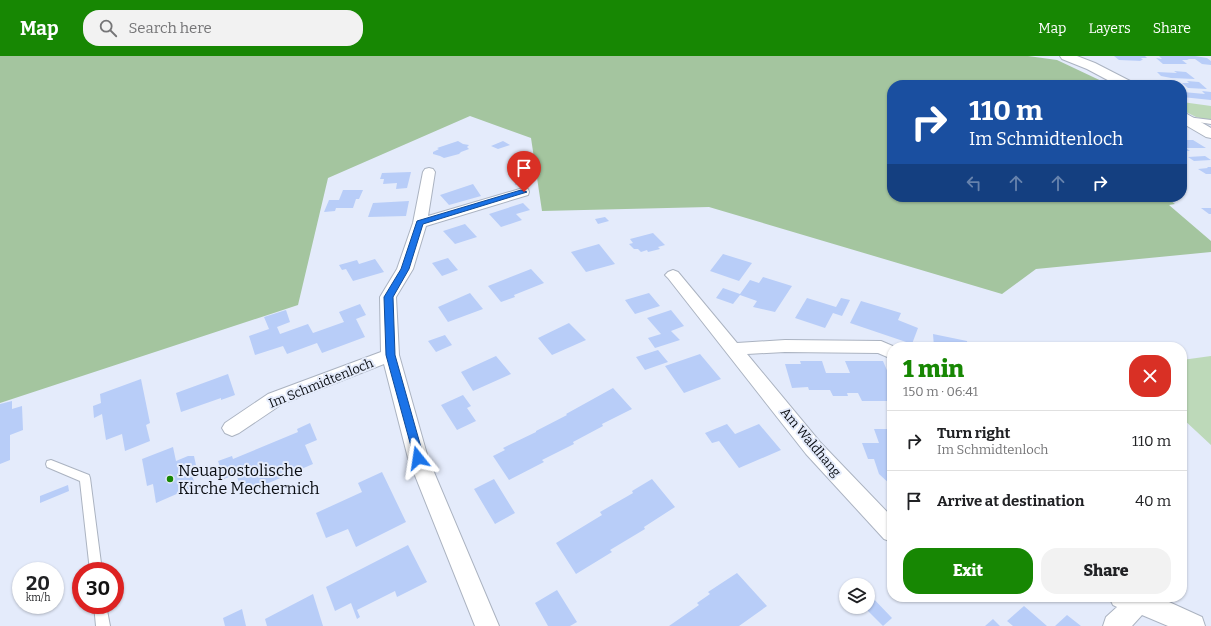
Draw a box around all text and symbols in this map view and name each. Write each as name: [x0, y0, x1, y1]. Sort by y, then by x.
search box: [83, 10, 363, 46]
text: Map: [20, 17, 59, 40]
icon: search: [97, 17, 119, 39]
text: Search here: [129, 19, 212, 37]
text: Map: [1038, 20, 1066, 37]
text: Layers: [1088, 20, 1131, 37]
text: Share: [1153, 20, 1191, 37]
text: 110 m: [969, 94, 1043, 127]
icon: right: [903, 96, 955, 148]
text: Im Schmidtenloch: [969, 128, 1123, 150]
pin: [507, 151, 541, 192]
icon: arrive: [513, 157, 535, 179]
icon: left: [963, 172, 985, 194]
icon: ahead: [1005, 172, 1027, 194]
icon: ahead: [1047, 172, 1069, 194]
icon: right: [1089, 172, 1111, 194]
street label: Im Schmidtenloch: [267, 355, 375, 411]
text: 1 min: [903, 355, 964, 383]
button: close: [1129, 355, 1171, 397]
text: 150 m · 06:41: [903, 384, 978, 399]
street label: Am Waldhang: [778, 404, 844, 480]
text: Turn right: [937, 424, 1010, 442]
icon: right: [903, 430, 925, 452]
text: 110 m: [1132, 432, 1171, 450]
position arrow: [397, 437, 439, 479]
text: Im Schmidtenloch: [937, 442, 1048, 457]
place label: Neuapostolische Kirche Mechernich: [178, 461, 319, 498]
marker: Neuapostolische Kirche Mechernich: [165, 474, 175, 484]
icon: arrive: [903, 490, 925, 512]
text: Arrive at destination: [937, 492, 1084, 510]
text: 40 m: [1135, 492, 1171, 510]
button: Exit: [903, 548, 1033, 594]
button: Share: [1041, 548, 1171, 594]
speed limit sign: 30: [72, 562, 124, 614]
text: 20: [26, 571, 50, 595]
map controls: [839, 578, 875, 614]
button: layers: [839, 578, 875, 614]
text: km/h: [26, 592, 50, 604]

